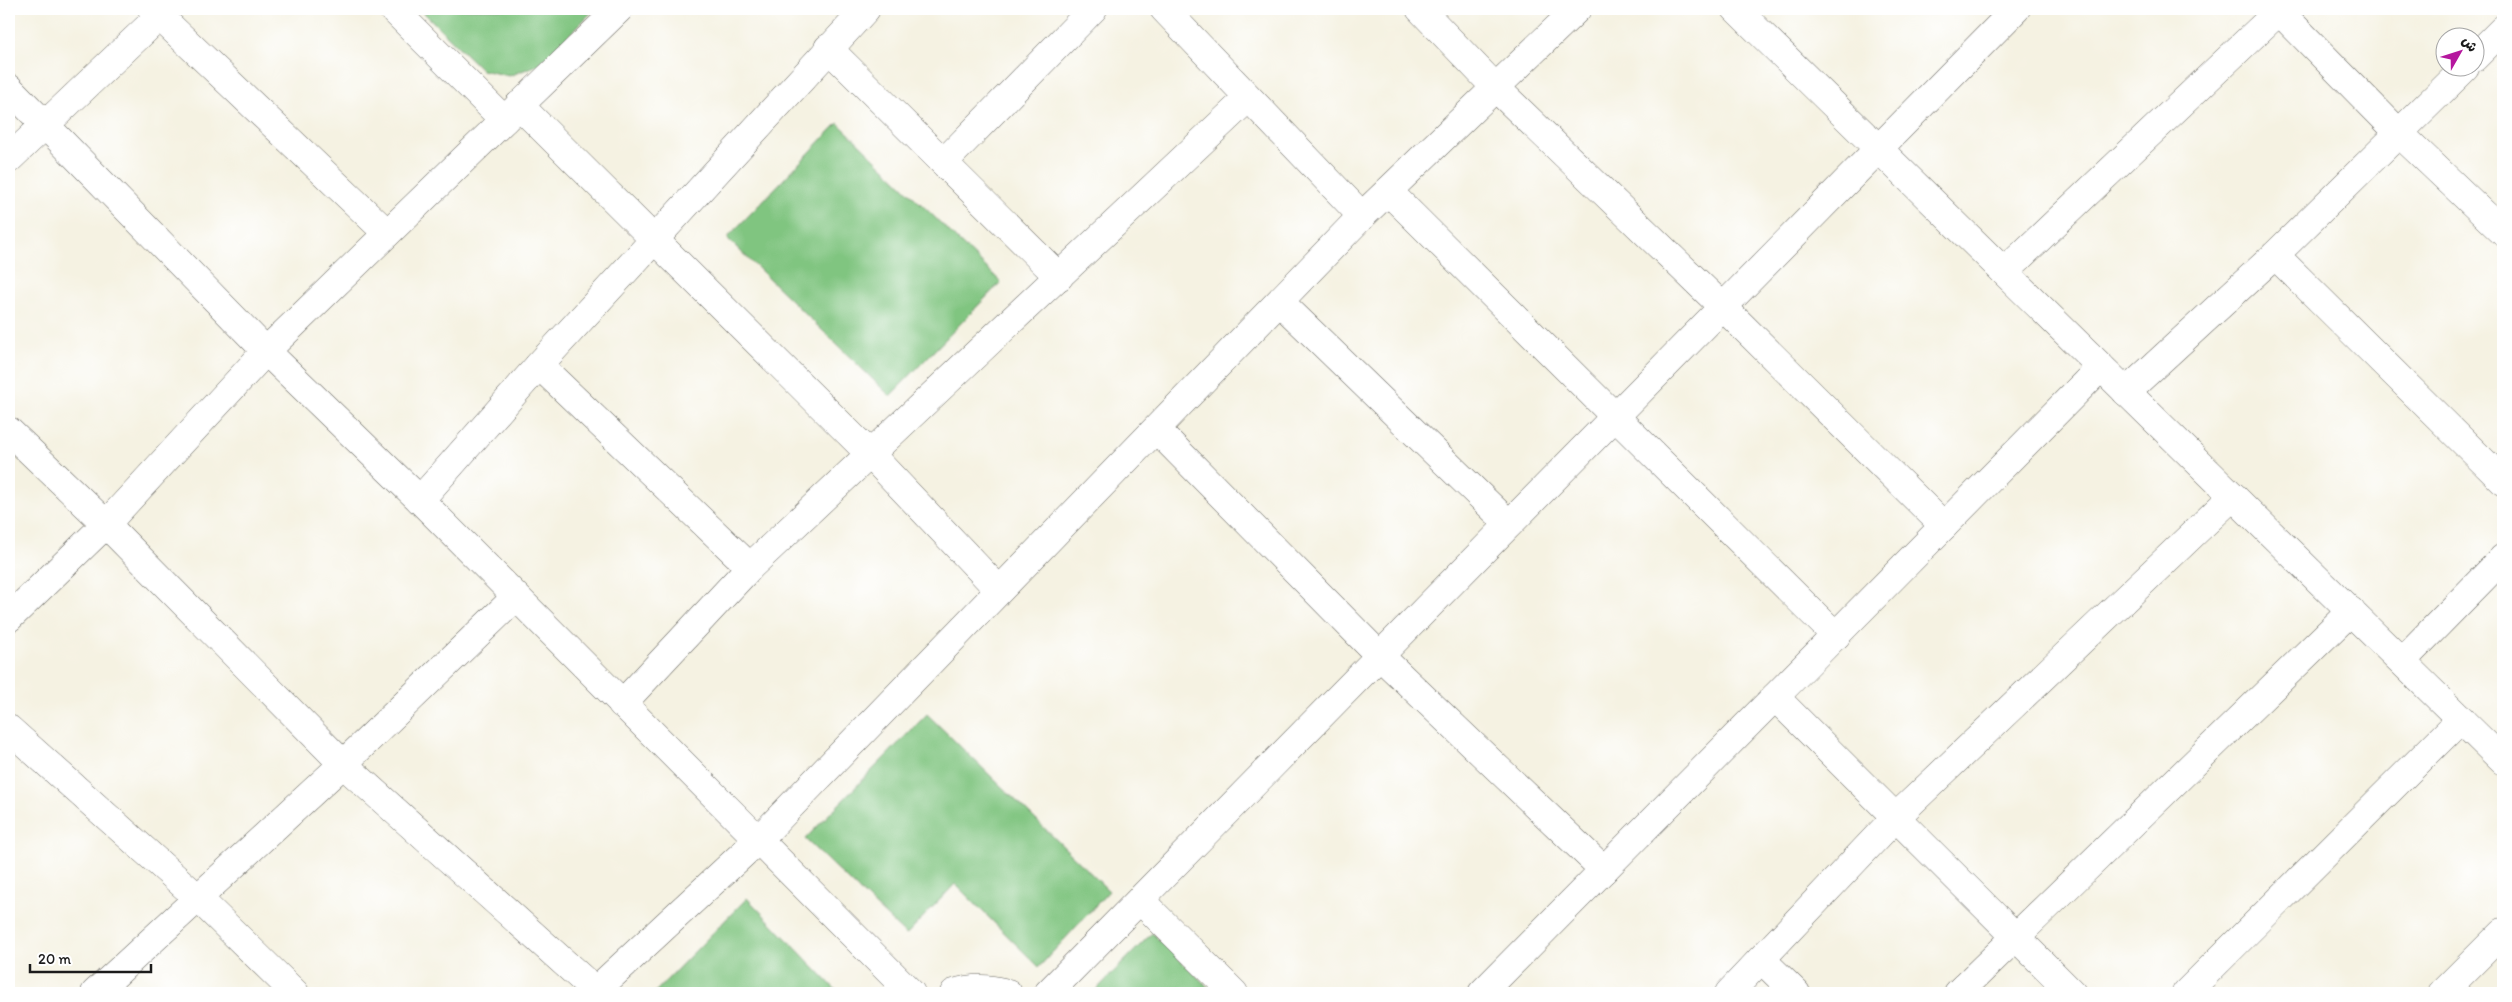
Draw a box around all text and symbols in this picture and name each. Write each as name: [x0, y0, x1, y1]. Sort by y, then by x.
north arrow: [2434, 28, 2484, 78]
text: ش: [2458, 33, 2481, 55]
scale bar: [30, 942, 151, 974]
text: 20 m: [38, 950, 72, 968]

